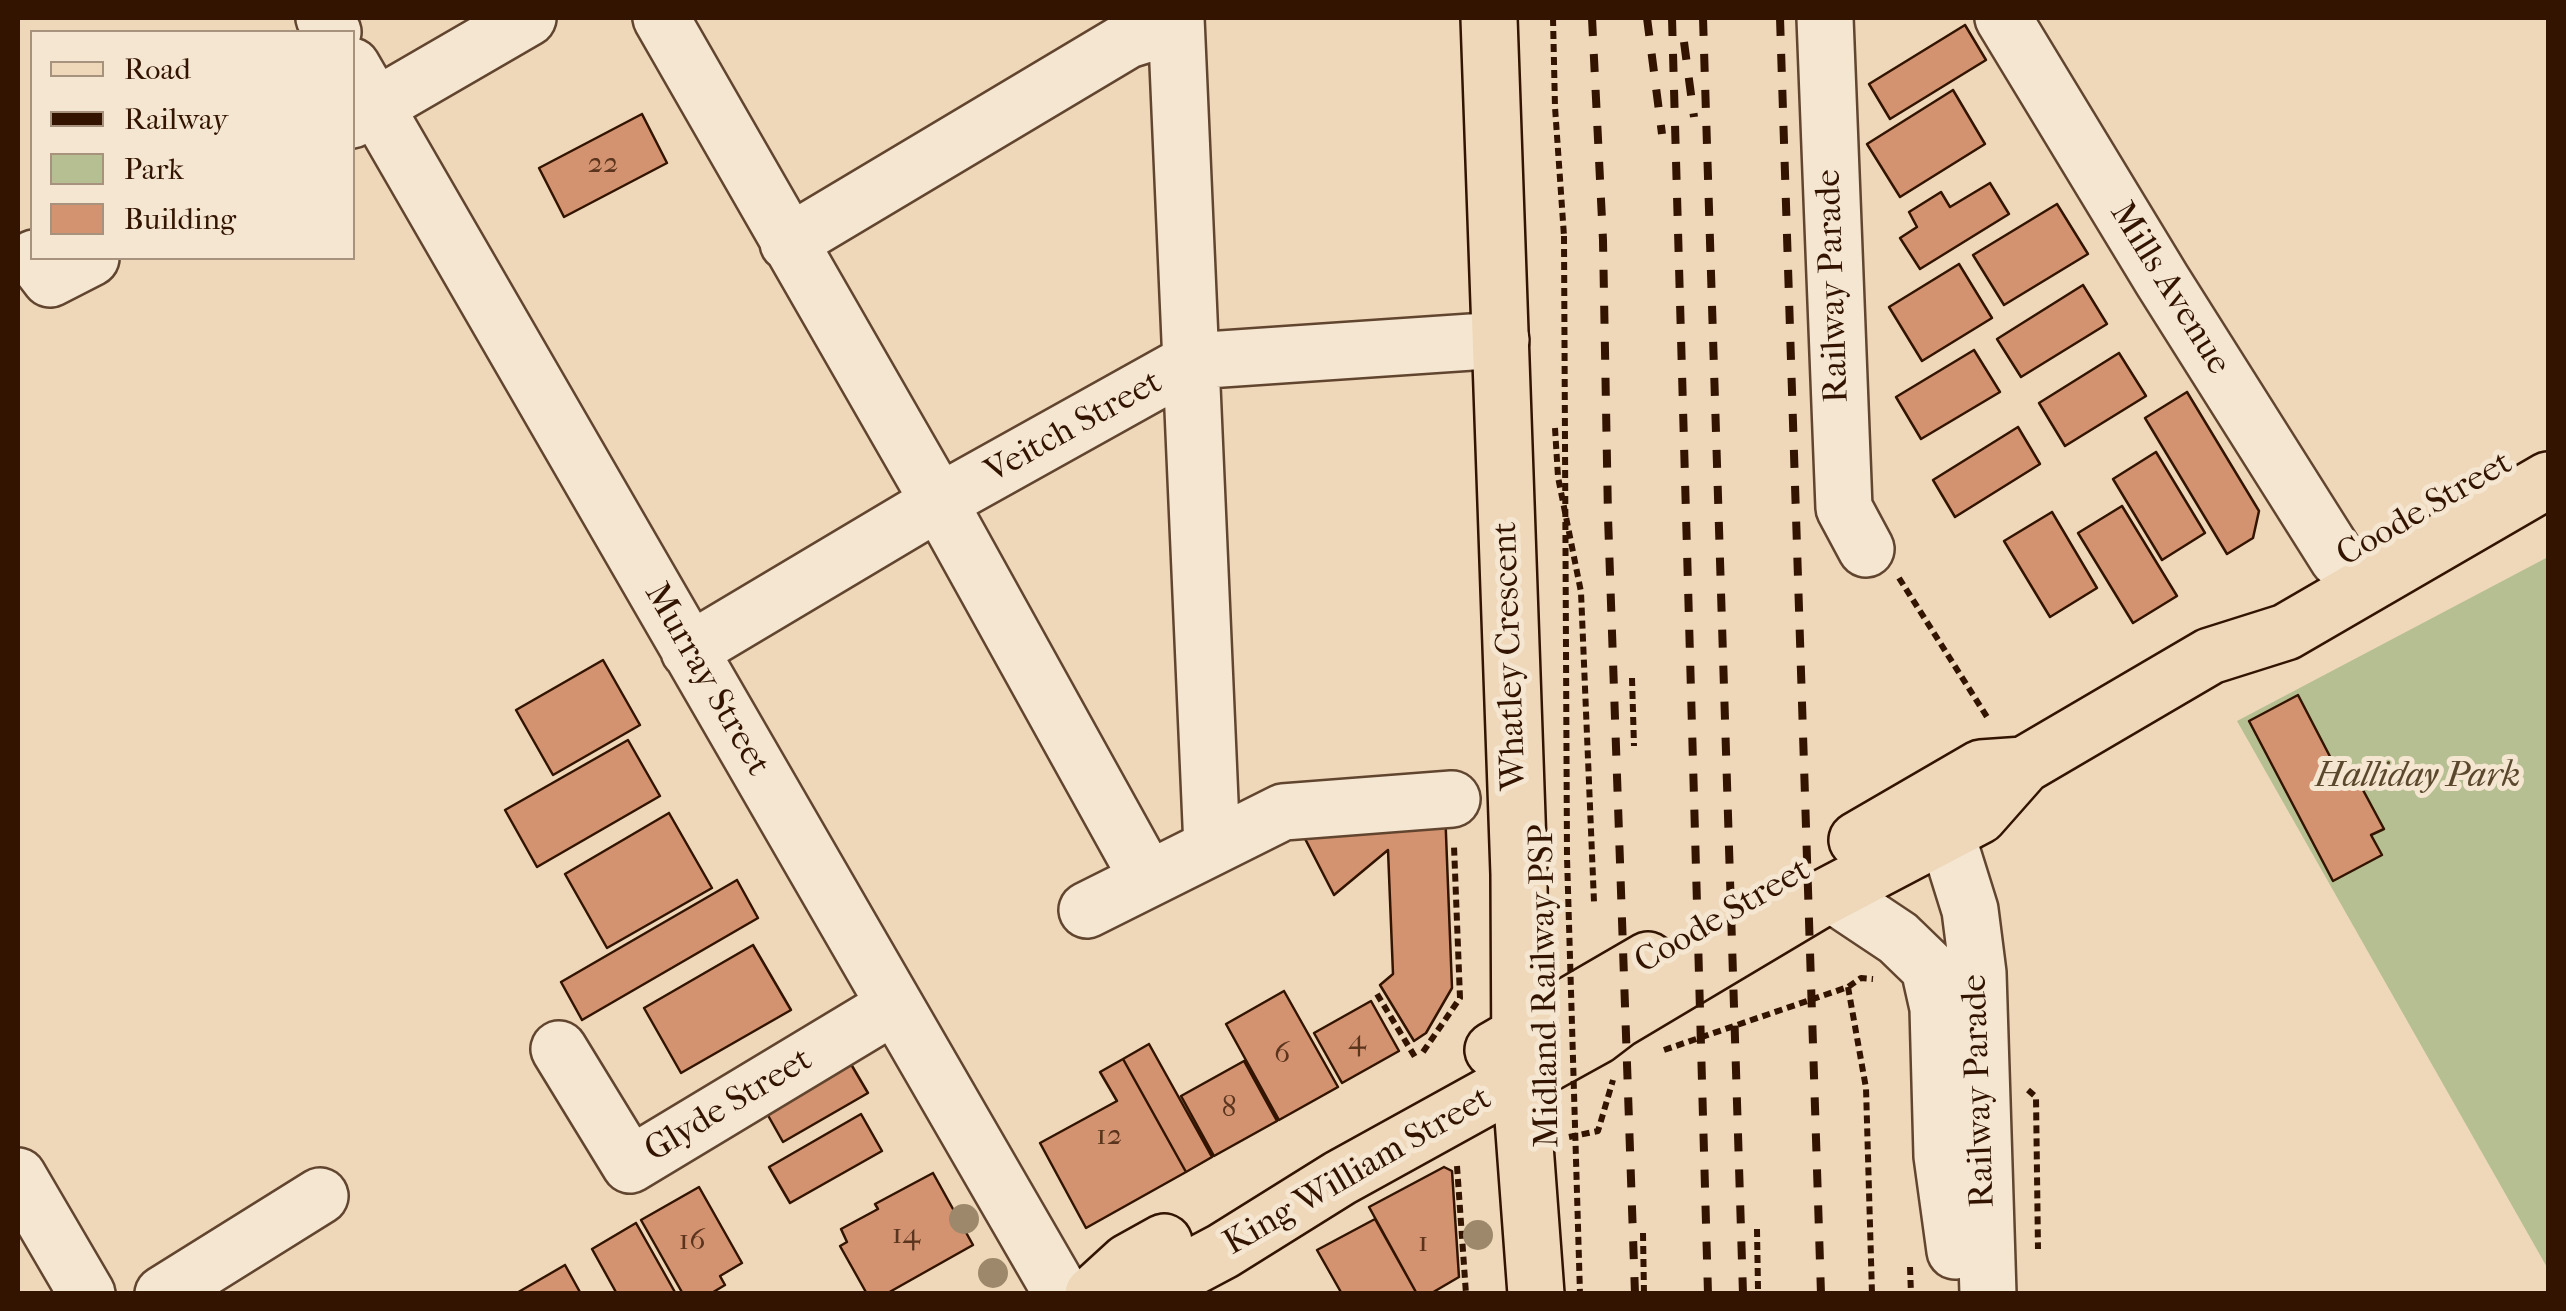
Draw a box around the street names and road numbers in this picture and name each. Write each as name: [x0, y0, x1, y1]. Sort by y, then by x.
street label: Railway Parade: [1809, 169, 1859, 403]
street label: Mills Avenue: [2099, 195, 2239, 383]
street label: Veitch Street: [978, 362, 1170, 494]
street label: Coode Street: [2330, 443, 2520, 577]
street label: Whatley Crescent: [1485, 521, 1537, 791]
street label: Murray Street: [634, 576, 778, 784]
street label: Midland Railway PSP: [1522, 824, 1570, 1148]
street label: Coode Street: [1628, 850, 1818, 984]
street label: Railway Parade: [1955, 974, 2005, 1208]
street label: Glyde Street: [638, 1040, 820, 1172]
street label: King William Street: [1217, 1078, 1499, 1266]

